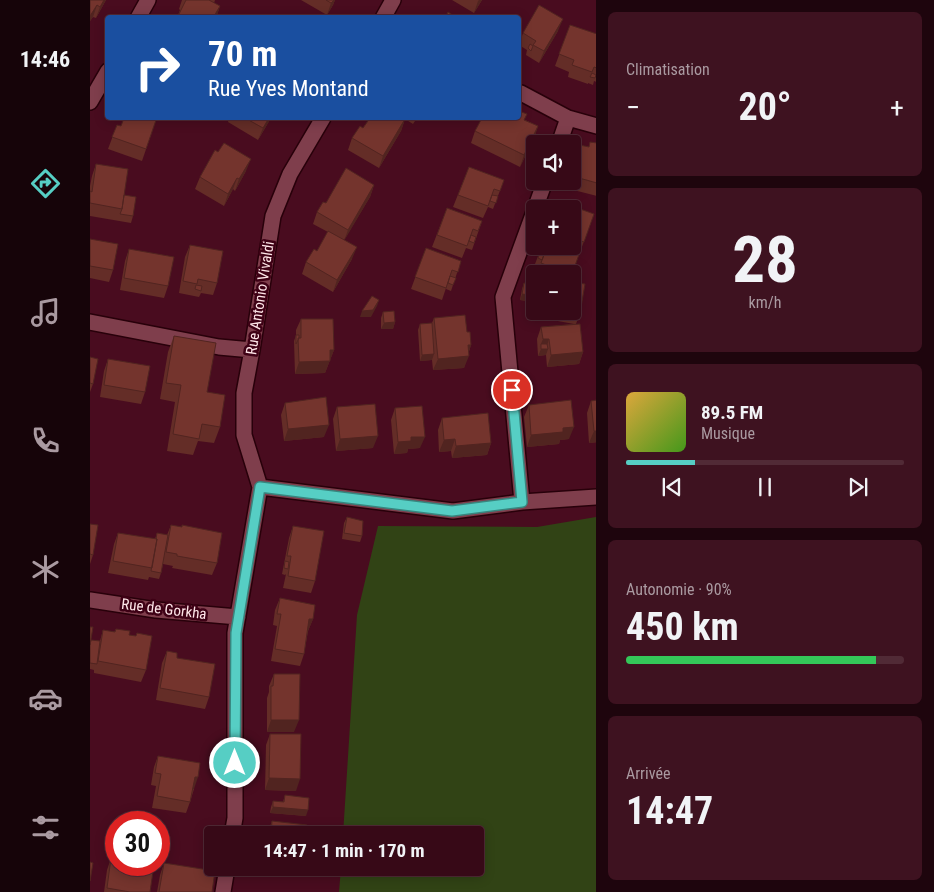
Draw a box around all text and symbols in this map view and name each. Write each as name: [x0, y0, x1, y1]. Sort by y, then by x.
text: 70 m: [208, 34, 277, 75]
icon: right: [125, 35, 190, 100]
text: 14:46: [20, 47, 70, 72]
text: Climatisation: [626, 60, 710, 79]
text: Rue Yves Montand: [208, 76, 369, 101]
text: 20°: [738, 85, 792, 129]
text: −: [626, 91, 640, 124]
text: +: [890, 91, 904, 124]
map controls: [526, 135, 581, 320]
button: sound: [526, 135, 581, 190]
icon: directions: [28, 166, 63, 201]
button: +: [526, 200, 581, 255]
text: 28: [732, 222, 798, 298]
street label: Rue Antonio Vivaldi: [242, 240, 278, 356]
button: −: [526, 265, 581, 320]
text: km/h: [749, 293, 781, 312]
icon: music: [28, 295, 63, 330]
pin: [491, 369, 533, 411]
icon: arrive: [498, 376, 526, 404]
text: 89.5 FM: [701, 401, 763, 424]
icon: phone: [28, 423, 63, 458]
text: Musique: [701, 424, 755, 443]
icon: previous: [658, 473, 686, 501]
icon: pause: [751, 473, 779, 501]
icon: next: [844, 473, 872, 501]
icon: climate: [28, 552, 63, 587]
text: Autonomie · 90%: [626, 580, 732, 599]
street label: Rue de Gorkha: [120, 595, 208, 623]
text: 450 km: [626, 605, 739, 649]
icon: car: [28, 681, 63, 716]
position arrow: [208, 736, 260, 788]
text: Arrivée: [626, 764, 670, 783]
text: 14:47: [626, 789, 713, 833]
icon: filters: [28, 810, 63, 845]
speed limit sign: 30: [105, 811, 170, 876]
text: 14:47 · 1 min · 170 m: [263, 839, 425, 862]

